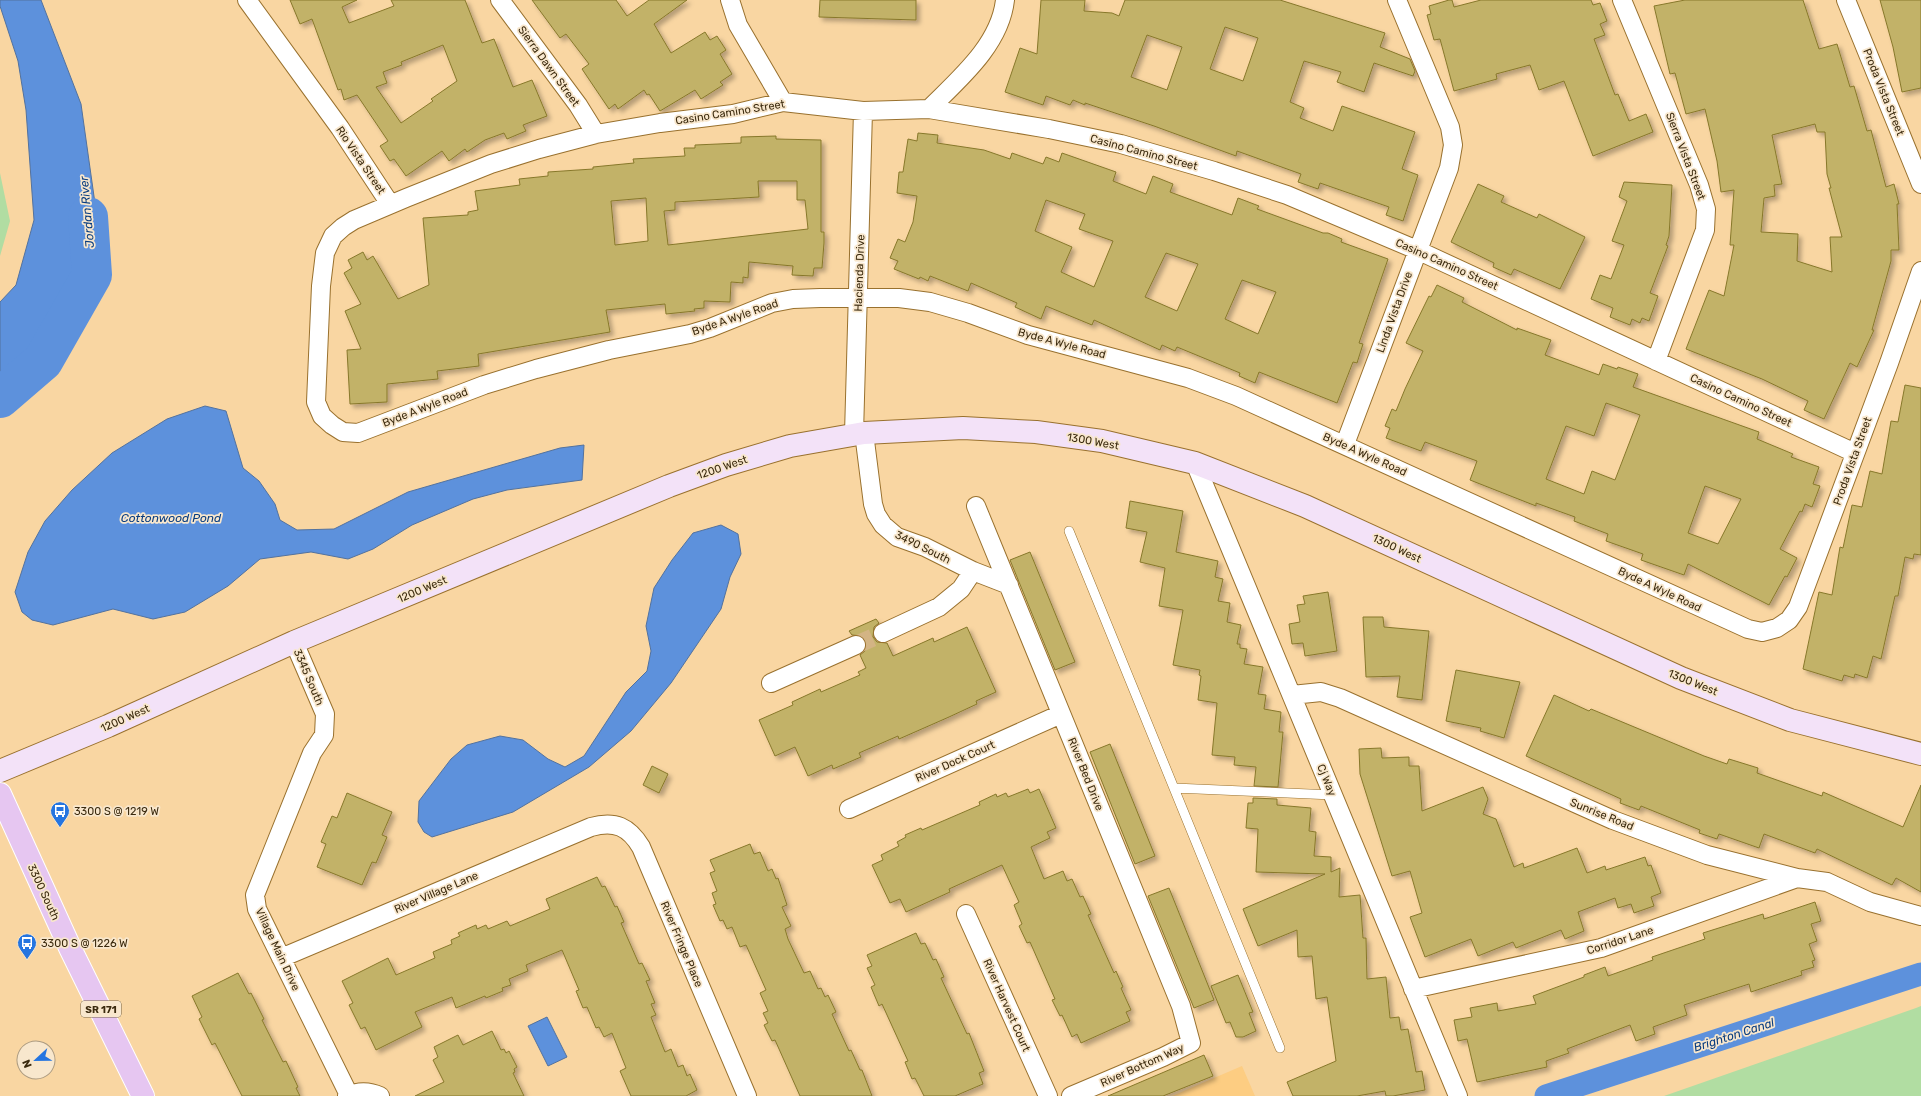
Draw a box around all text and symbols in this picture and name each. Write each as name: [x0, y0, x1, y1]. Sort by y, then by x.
street label: Sierra Dawn Street: [515, 24, 583, 110]
street label: Proda Vista Street: [1860, 47, 1907, 138]
street label: Casino Camino Street: [674, 97, 786, 128]
street label: Sierra Vista Street: [1663, 111, 1708, 202]
street label: Rio Vista Street: [333, 124, 388, 197]
street label: Casino Camino Street: [1089, 132, 1200, 173]
water label: Jordan River: [77, 175, 97, 248]
street label: Hacienda Drive: [852, 234, 867, 312]
street label: Casino Camino Street: [1394, 236, 1501, 293]
street label: Linda Vista Drive: [1374, 270, 1415, 355]
street label: Byde A Wyle Road: [690, 297, 780, 338]
street label: Byde A Wyle Road: [1017, 326, 1107, 361]
street label: Casino Camino Street: [1688, 371, 1794, 430]
street label: Byde A Wyle Road: [381, 385, 470, 430]
street label: Proda Vista Street: [1830, 415, 1875, 507]
street label: Byde A Wyle Road: [1321, 430, 1409, 479]
street label: 1300 West: [1066, 431, 1121, 453]
street label: 1200 West: [695, 453, 750, 482]
water label: Cottonwood Pond: [121, 511, 222, 525]
street label: 3490 South: [893, 528, 953, 567]
street label: 1300 West: [1370, 531, 1424, 566]
street label: Byde A Wyle Road: [1616, 564, 1704, 614]
street label: 1200 West: [396, 573, 449, 606]
street label: 3345 South: [291, 647, 326, 707]
street label: 1300 West: [1666, 667, 1720, 699]
street label: 1200 West: [99, 702, 152, 735]
street label: River Bed Drive: [1065, 736, 1106, 813]
street label: River Dock Court: [913, 738, 998, 785]
street label: Cj Way: [1314, 762, 1339, 798]
street label: Sunrise Road: [1568, 796, 1636, 833]
bus stop icon: 3300 S @ 1219 W: [49, 800, 71, 828]
place label: 3300 S @ 1219 W: [74, 805, 159, 818]
street label: 3300 South: [25, 862, 62, 922]
street label: River Village Lane: [392, 869, 480, 916]
street label: River Fringe Place: [658, 899, 705, 989]
street label: Village Main Drive: [253, 906, 302, 993]
street label: Corridor Lane: [1585, 924, 1655, 957]
bus stop icon: 3300 S @ 1226 W: [16, 932, 38, 960]
place label: 3300 S @ 1226 W: [41, 937, 128, 950]
street label: River Harvest Court: [980, 957, 1033, 1054]
road number: SR 171: [81, 1001, 121, 1017]
water label: Brighton Canal: [1692, 1015, 1777, 1055]
north arrow: [16, 1040, 56, 1080]
street label: River Bottom Way: [1098, 1041, 1186, 1090]
text: N: [20, 1057, 35, 1070]

